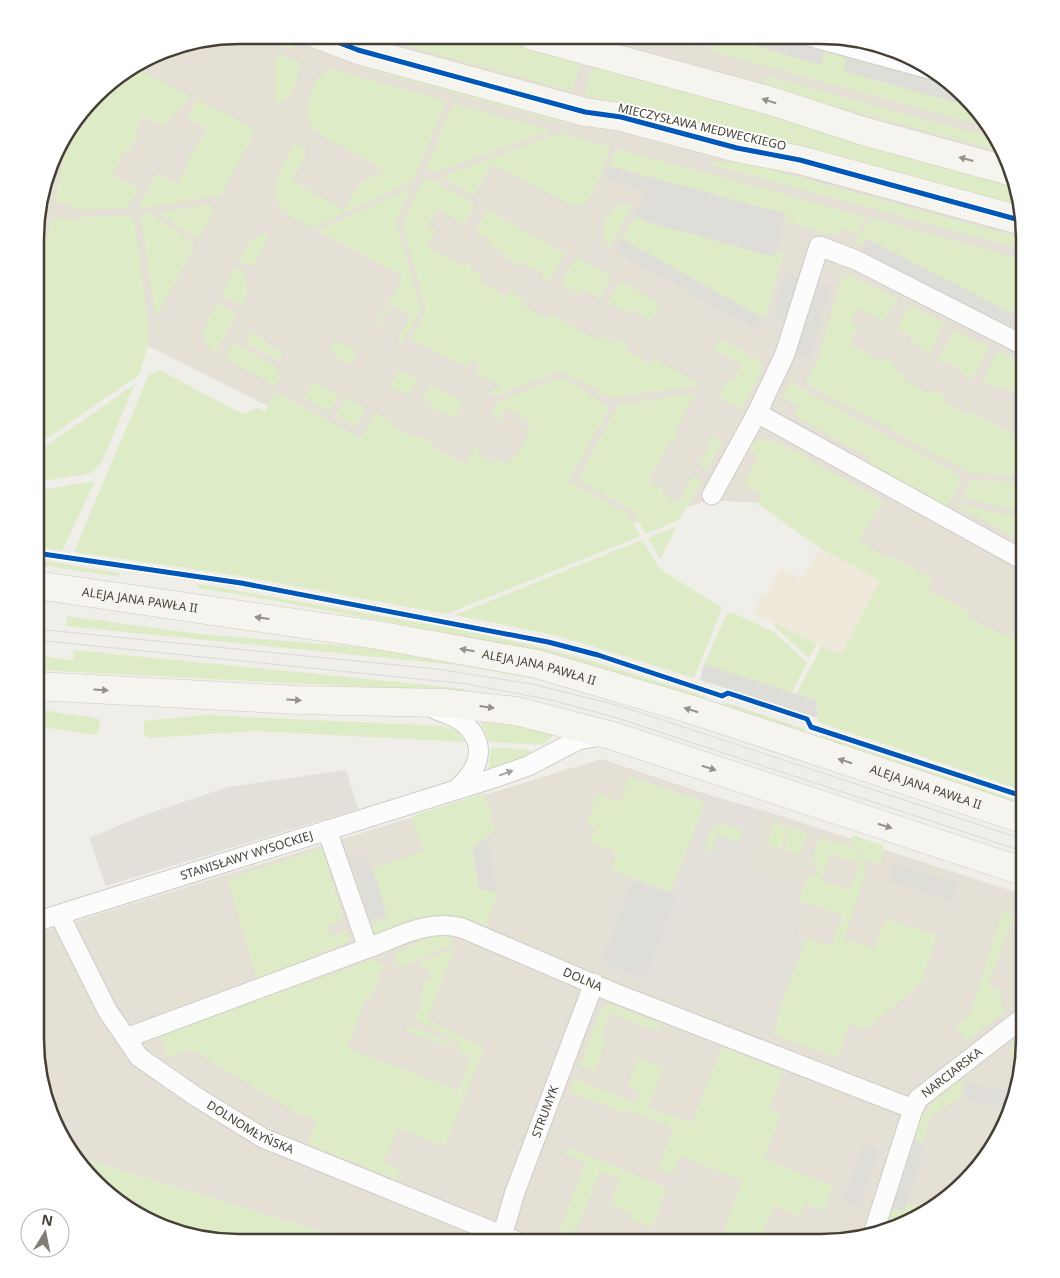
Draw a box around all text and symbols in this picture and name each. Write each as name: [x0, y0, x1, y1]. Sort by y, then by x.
one-way arrow: [761, 96, 776, 104]
street label: MIECZYSŁAWA MEDWECKIEGO: [616, 99, 788, 154]
one-way arrow: [958, 155, 973, 163]
street label: ALEJA JANA PAWŁA II: [81, 583, 199, 617]
one-way arrow: [253, 614, 269, 622]
street label: ALEJA JANA PAWŁA II: [481, 645, 598, 689]
one-way arrow: [458, 646, 474, 654]
one-way arrow: [93, 686, 109, 694]
one-way arrow: [286, 696, 302, 704]
one-way arrow: [479, 703, 495, 711]
one-way arrow: [683, 706, 698, 714]
one-way arrow: [838, 757, 853, 764]
street label: ALEJA JANA PAWŁA II: [868, 760, 984, 813]
one-way arrow: [701, 764, 716, 772]
one-way arrow: [499, 769, 514, 777]
one-way arrow: [878, 823, 893, 830]
street label: STANISŁAWY WYSOCKIEJ: [178, 826, 315, 884]
street label: DOLNA: [561, 963, 605, 995]
street label: NARCIARSKA: [917, 1043, 986, 1101]
street label: STRUMYK: [527, 1082, 563, 1140]
street label: DOLNOMŁYŃSKA: [204, 1096, 297, 1158]
north arrow: [20, 1208, 70, 1258]
text: N: [40, 1209, 55, 1230]

